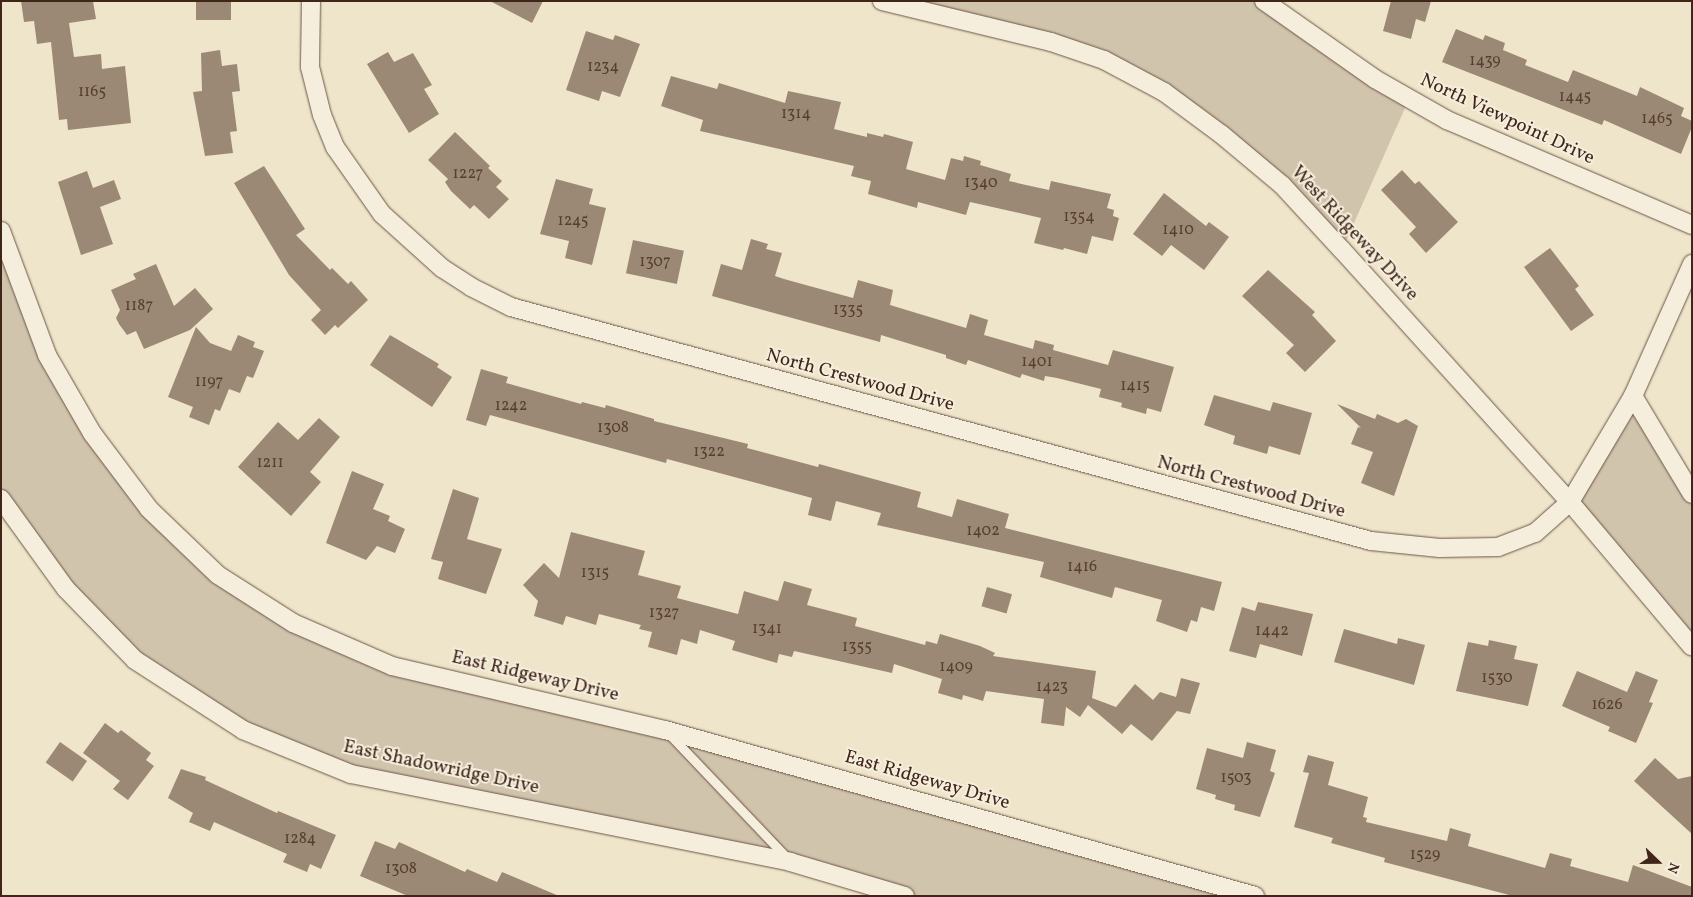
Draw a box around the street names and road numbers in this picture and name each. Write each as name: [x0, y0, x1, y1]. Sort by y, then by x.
street label: North Viewpoint Drive: [1416, 69, 1598, 171]
street label: West Ridgeway Drive: [1285, 161, 1423, 307]
street label: North Crestwood Drive: [763, 345, 957, 417]
street label: North Crestwood Drive: [1154, 452, 1348, 524]
street label: East Ridgeway Drive: [449, 647, 621, 707]
street label: East Shadowridge Drive: [341, 736, 541, 800]
street label: East Ridgeway Drive: [841, 746, 1013, 816]

